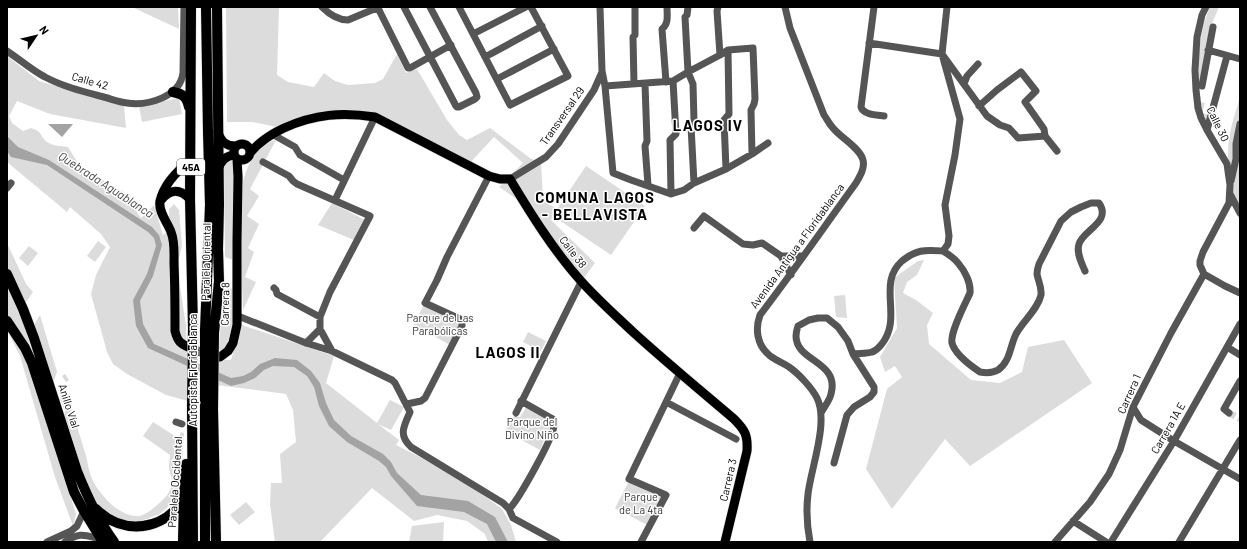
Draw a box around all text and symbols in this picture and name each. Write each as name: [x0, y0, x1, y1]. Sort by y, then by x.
north arrow: [16, 16, 56, 56]
text: N: [37, 23, 52, 37]
street label: Calle 42: [70, 69, 110, 92]
street label: Transversal 29: [537, 84, 587, 147]
street label: Calle 30: [1204, 104, 1232, 143]
district label: LAGOS IV: [673, 116, 743, 134]
water label: Quebrada Aguablanca: [56, 148, 157, 220]
road number: 45A: [177, 159, 205, 175]
street label: Avenida Antigua a Floridablanca: [747, 181, 846, 311]
district label: COMUNA LAGOS - BELLAVISTA: [535, 188, 655, 223]
street label: Paralela Oriental: [198, 223, 213, 301]
street label: Calle 38: [557, 233, 590, 270]
street label: Carrera 8: [218, 282, 231, 326]
park label: Parque de Las Parabólicas: [406, 311, 474, 337]
street label: Autopista Floridablanca: [186, 314, 199, 426]
district label: LAGOS II: [476, 343, 540, 361]
street label: Carrera 1: [1114, 372, 1143, 415]
street label: Anillo Víal: [56, 382, 83, 430]
street label: Carrera 1A E: [1148, 399, 1188, 456]
park label: Parque del Divino Niño: [505, 415, 559, 441]
street label: Paralela Occidental: [165, 436, 184, 528]
street label: Carrera 3: [716, 457, 739, 503]
park label: Parque de La 4ta: [619, 490, 663, 516]

